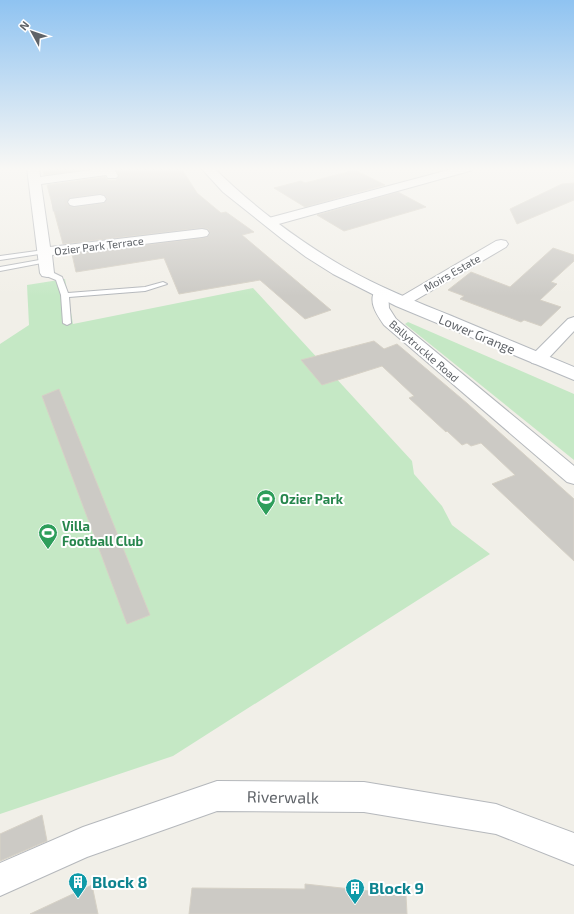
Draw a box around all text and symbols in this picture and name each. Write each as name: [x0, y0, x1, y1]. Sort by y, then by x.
north arrow: [12, 12, 52, 52]
text: N: [16, 18, 32, 32]
street label: Ozier Park Terrace: [54, 234, 144, 257]
street label: Moirs Estate: [421, 251, 482, 294]
street label: Lower Grange: [436, 311, 518, 357]
street label: Ballytruckle Road: [387, 317, 462, 384]
sports icon: Ozier Park: [255, 488, 277, 516]
place label: Ozier Park: [280, 491, 344, 507]
place label: Villa Football Club: [62, 518, 143, 549]
sports icon: Villa Football Club: [37, 522, 59, 550]
street label: Riverwalk: [247, 786, 319, 807]
building icon: Block 8: [67, 871, 89, 899]
place label: Block 8: [92, 872, 147, 891]
building icon: Block 9: [344, 877, 366, 905]
place label: Block 9: [369, 878, 424, 897]

